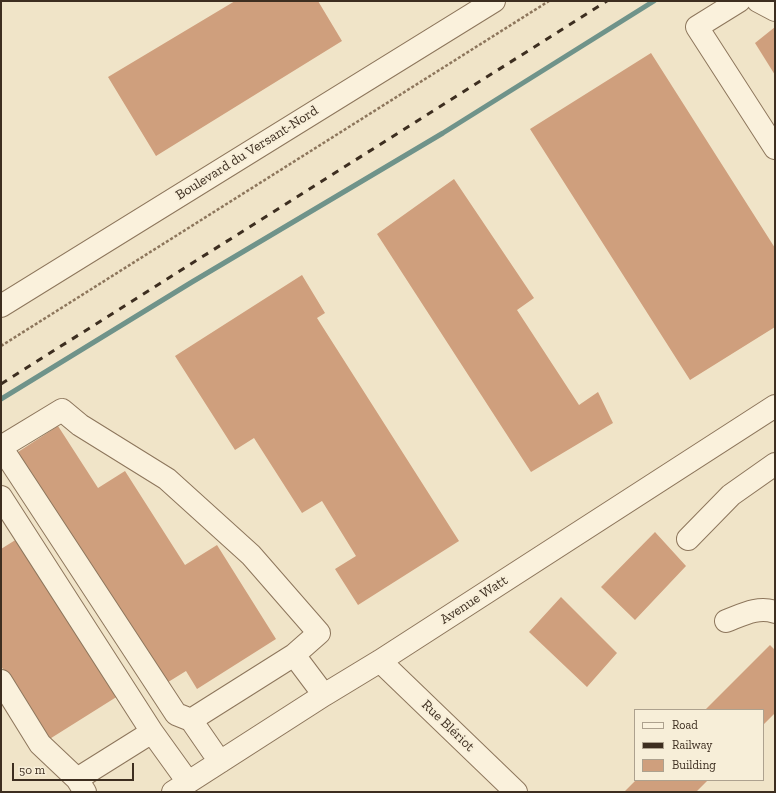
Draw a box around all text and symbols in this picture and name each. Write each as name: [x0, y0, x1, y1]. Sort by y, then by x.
street label: Boulevard du Versant-Nord: [173, 102, 321, 204]
street label: Avenue Watt: [437, 572, 511, 628]
street label: Rue Blériot: [418, 697, 478, 755]
legend: [634, 709, 764, 781]
text: Road: [672, 718, 698, 732]
text: Railway: [672, 738, 713, 752]
scale bar: [14, 755, 136, 781]
text: Building: [672, 758, 716, 772]
text: 50 m: [19, 763, 45, 777]

